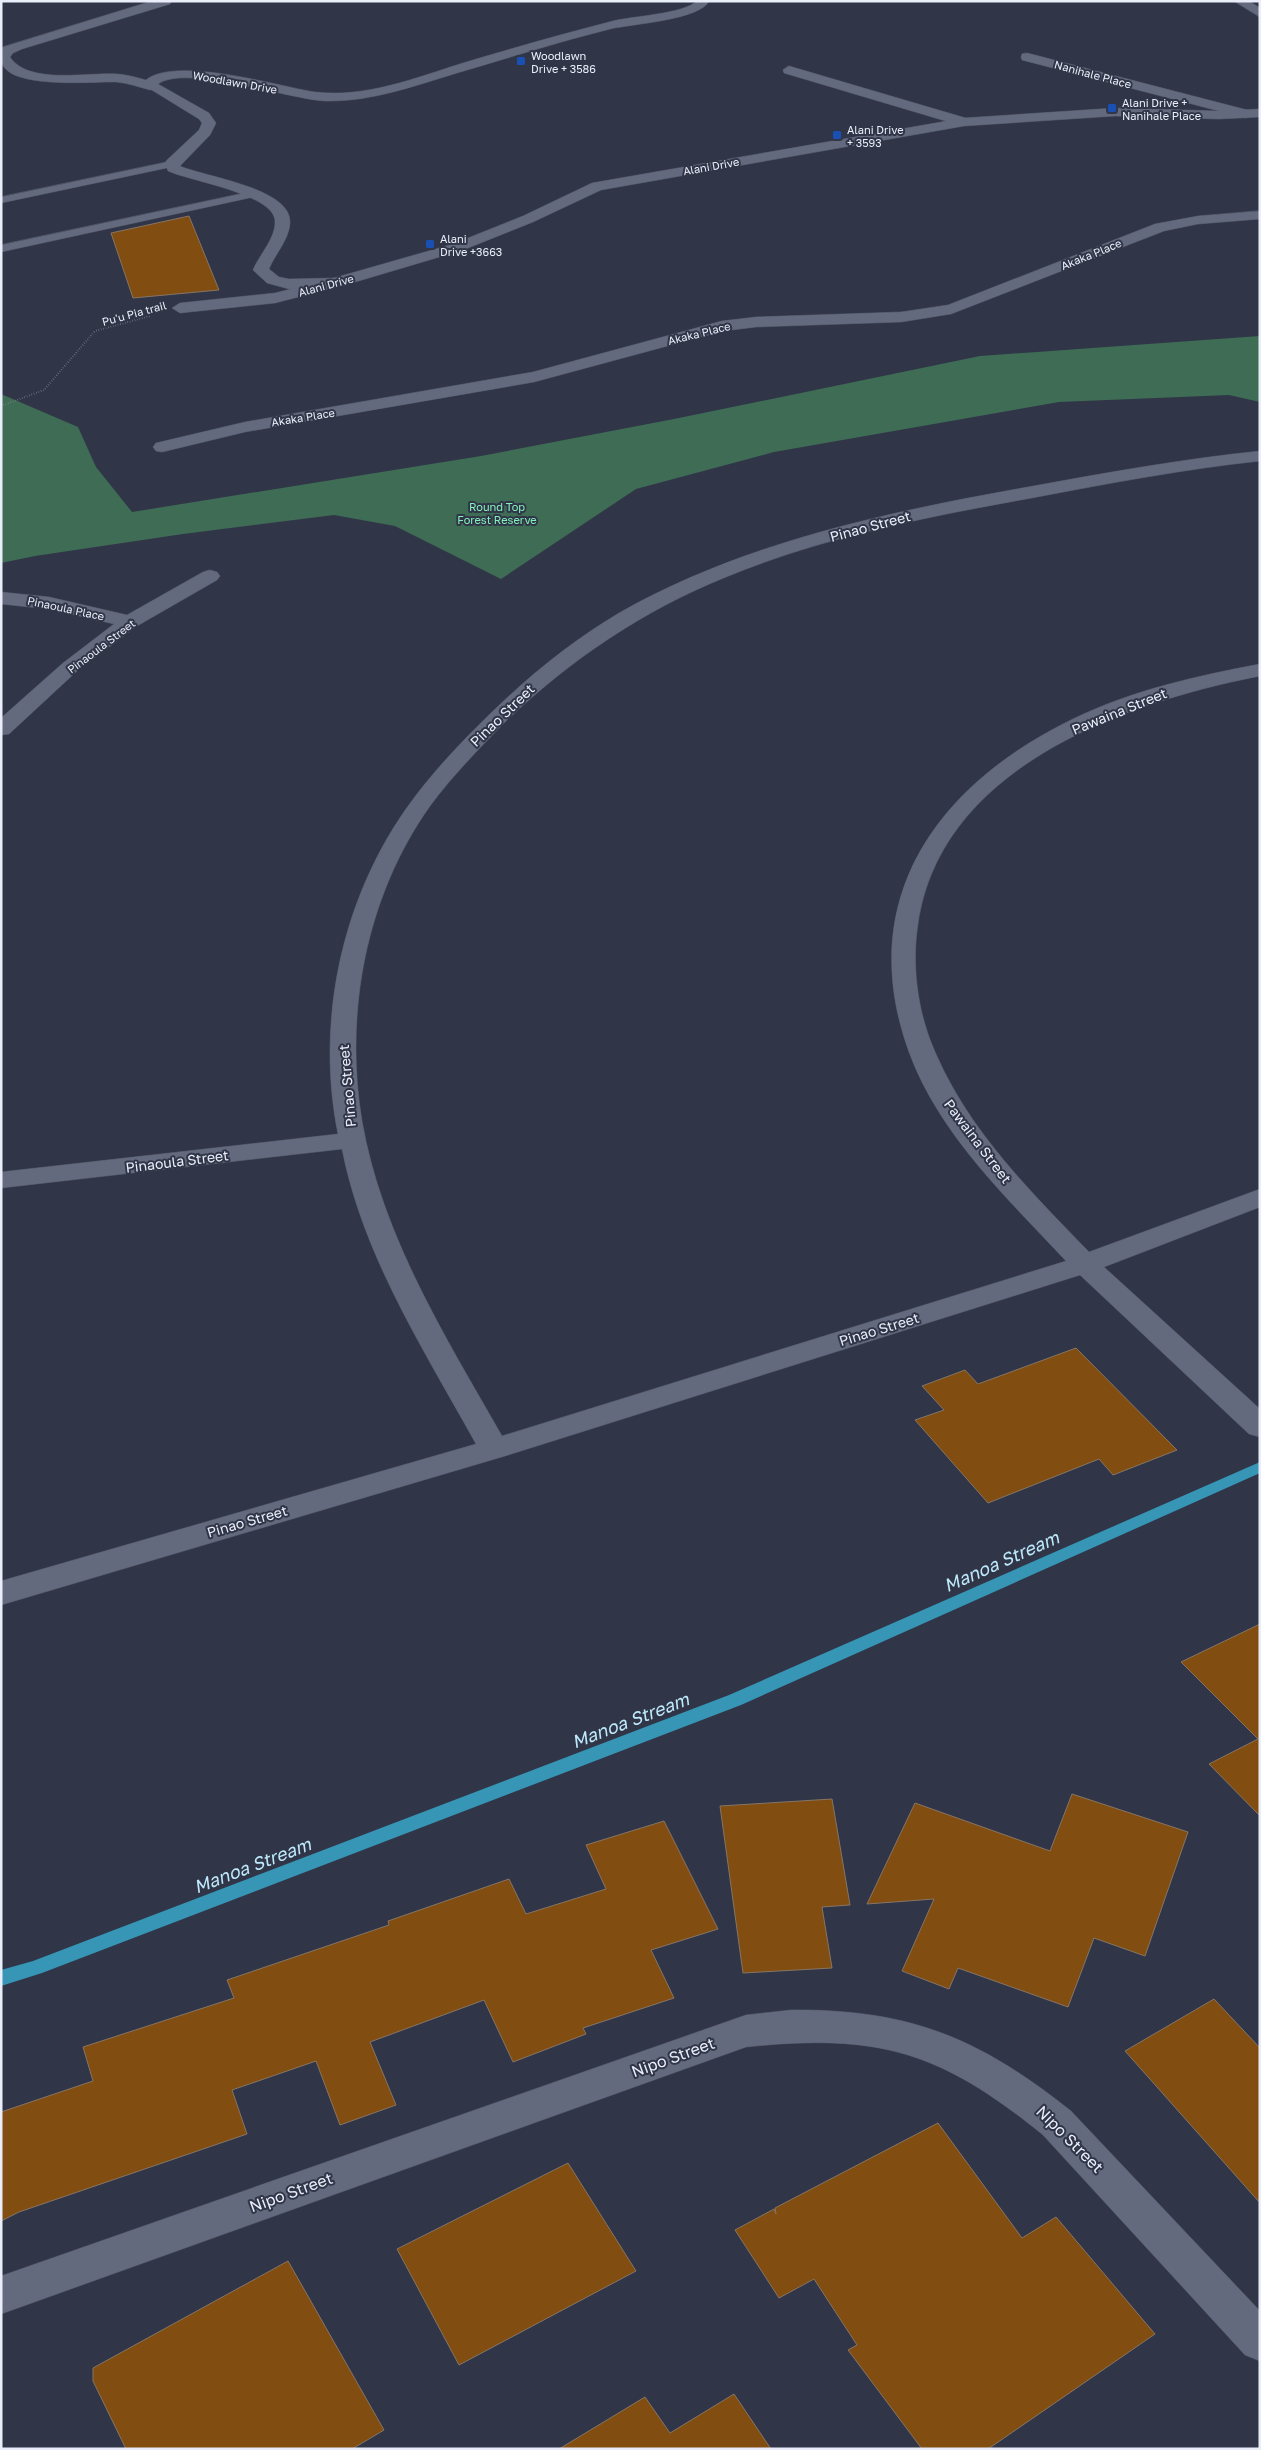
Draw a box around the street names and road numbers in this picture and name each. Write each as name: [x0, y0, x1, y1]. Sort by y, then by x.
street label: Nanihale Place: [1053, 57, 1133, 91]
street label: Woodlawn Drive: [192, 68, 278, 96]
street label: Alani Drive: [682, 155, 740, 177]
street label: Akaka Place: [1059, 236, 1123, 272]
street label: Alani Drive: [297, 271, 355, 299]
street label: Pu'u Pia trail: [100, 298, 168, 328]
street label: Akaka Place: [666, 319, 732, 347]
street label: Akaka Place: [270, 406, 336, 428]
street label: Pinao Street: [828, 507, 912, 545]
street label: Pinaoula Place: [26, 594, 106, 622]
street label: Pinaoula Street: [65, 616, 137, 676]
street label: Pinao Street: [466, 680, 538, 750]
street label: Pawaina Street: [1069, 684, 1169, 738]
street label: Pinao Street: [335, 1044, 359, 1128]
street label: Pawaina Street: [941, 1096, 1015, 1186]
street label: Pinaoula Street: [125, 1146, 229, 1176]
street label: Pinao Street: [837, 1309, 921, 1349]
street label: Pinao Street: [205, 1501, 289, 1541]
street label: Nipo Street: [629, 2033, 717, 2081]
street label: Nipo Street: [1032, 2101, 1108, 2177]
street label: Nipo Street: [247, 2168, 335, 2216]

